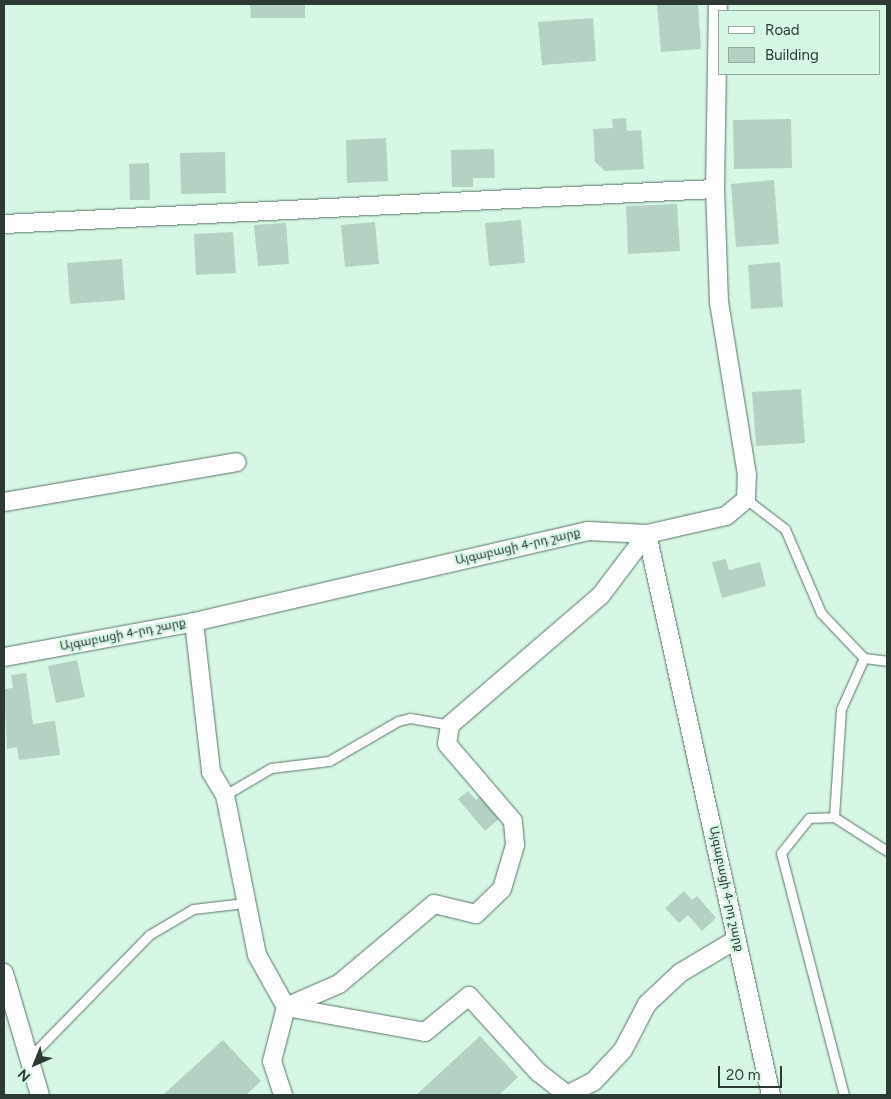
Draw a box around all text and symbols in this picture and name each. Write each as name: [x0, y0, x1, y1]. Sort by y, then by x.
legend: [718, 10, 881, 75]
text: Road: [765, 21, 800, 39]
text: Building: [765, 46, 819, 64]
street label: Այգաբացի 4-րդ շարք: [454, 526, 582, 568]
street label: Այգաբացի 4-րդ շարք: [59, 616, 187, 654]
street label: Այգաբացի 4-րդ շարք: [706, 825, 746, 953]
north arrow: [10, 1039, 60, 1089]
scale bar: [721, 1056, 785, 1088]
text: N: [14, 1065, 34, 1085]
text: 20 m: [726, 1066, 760, 1084]

